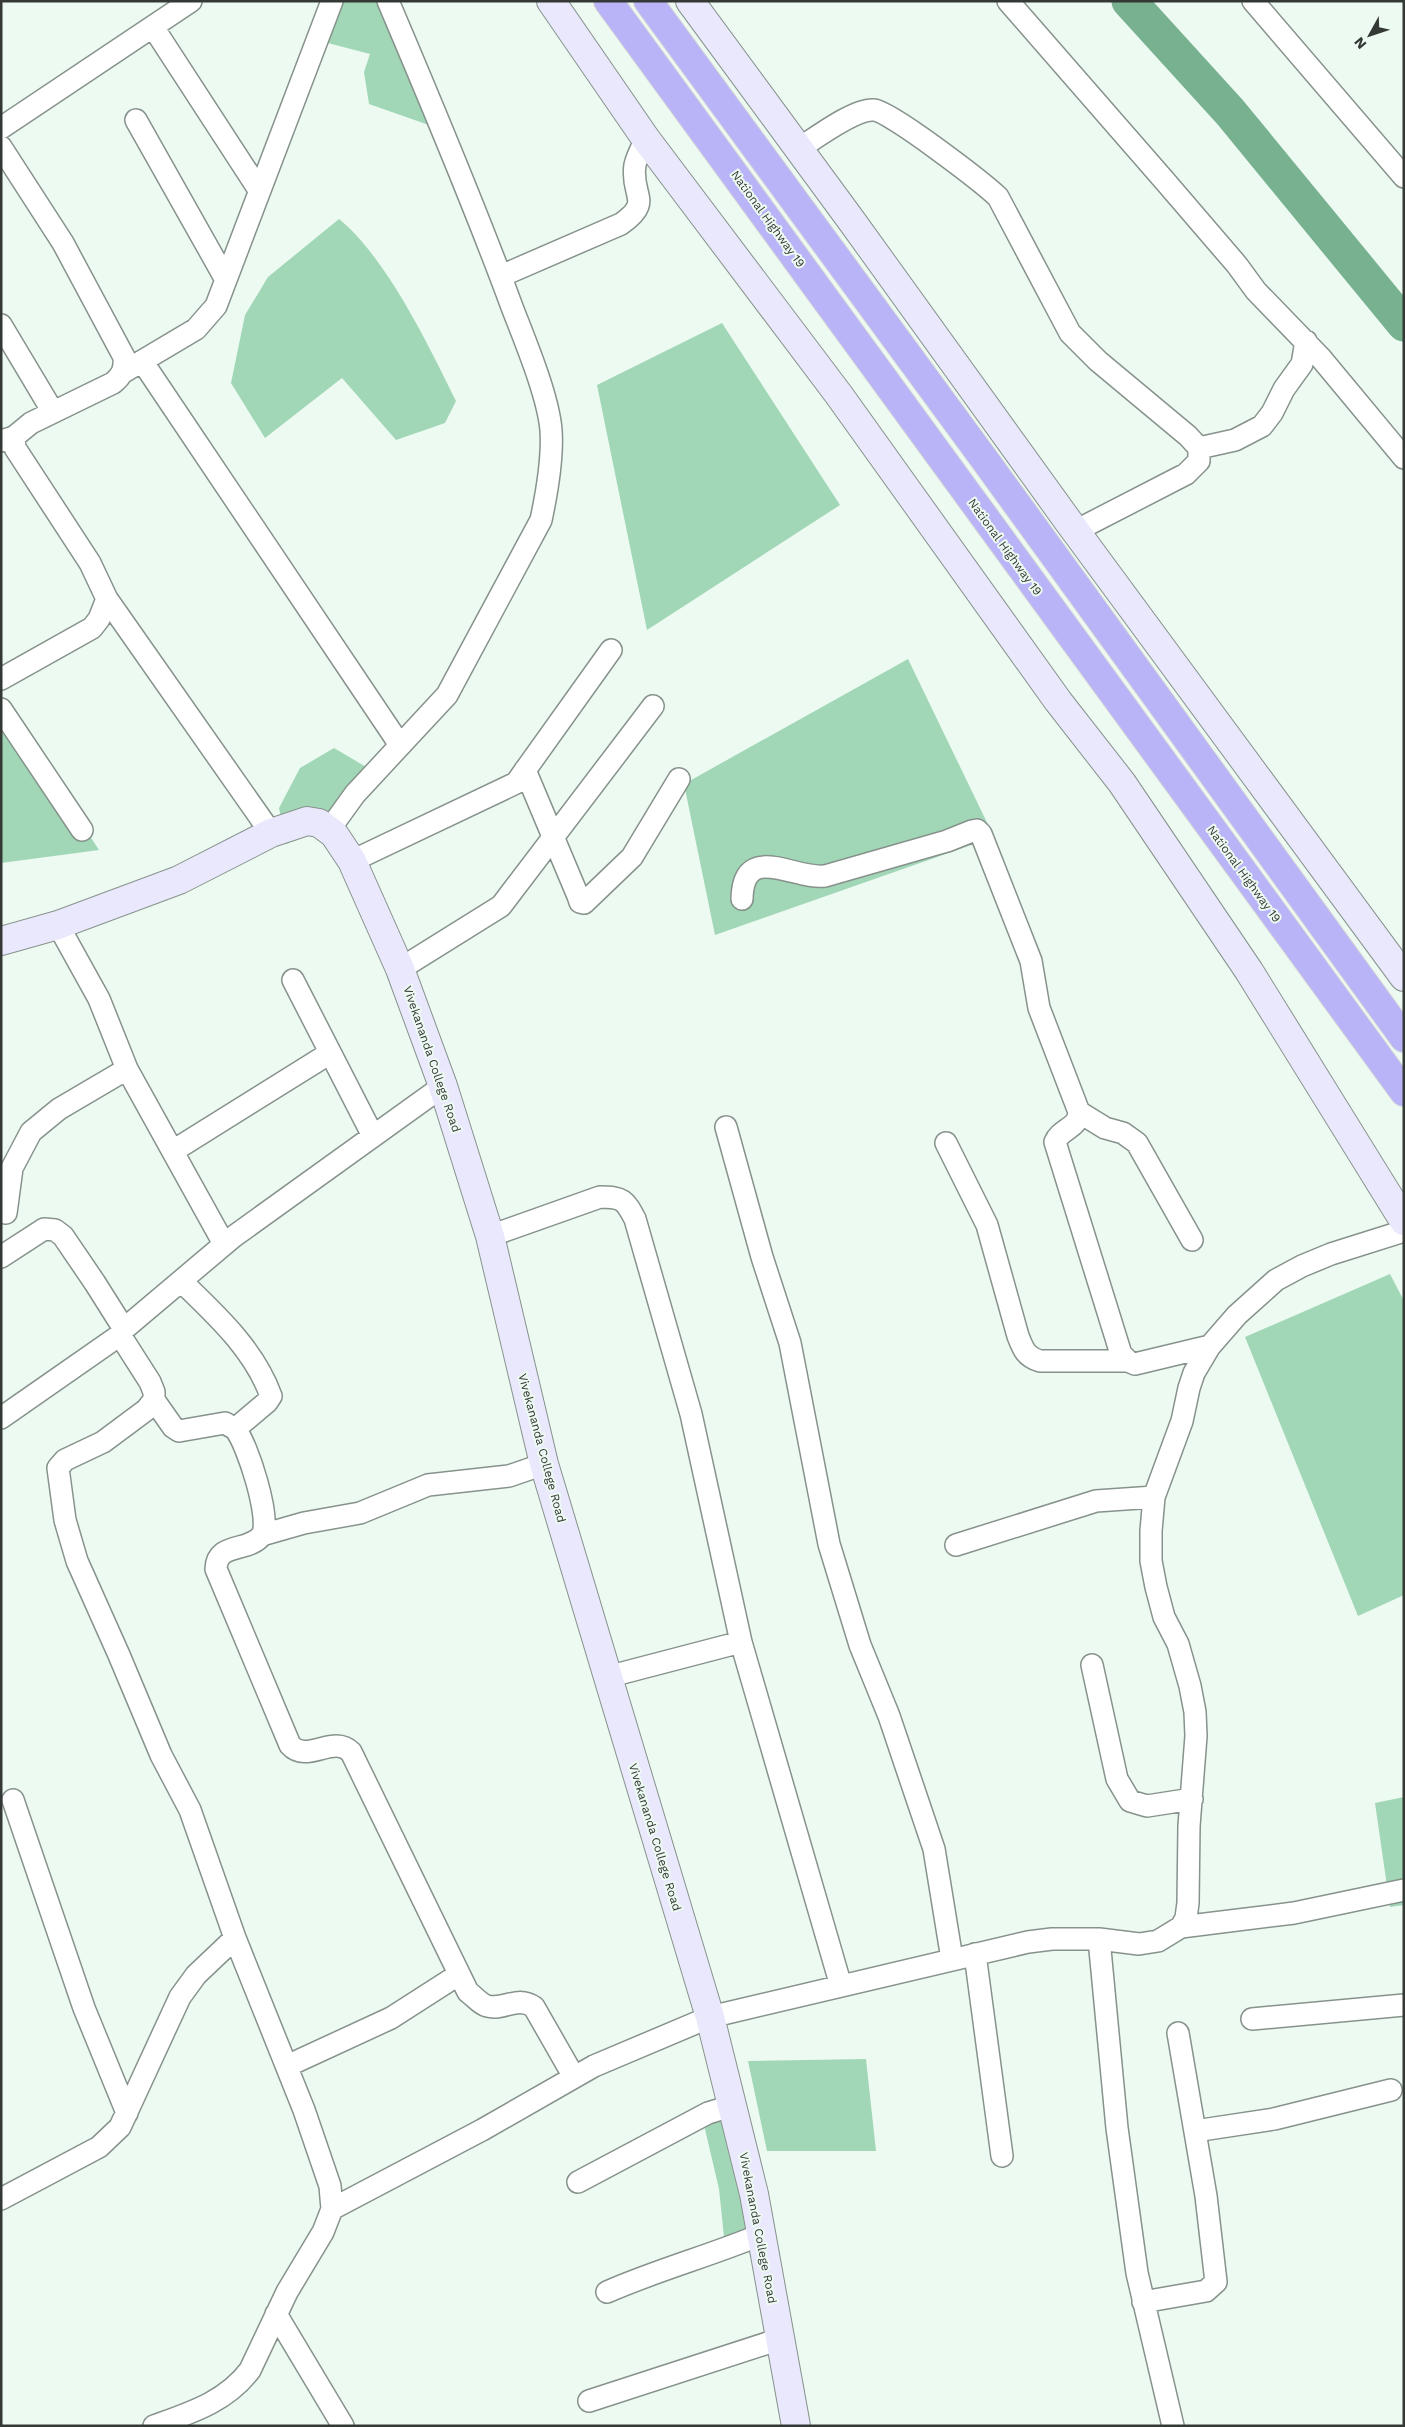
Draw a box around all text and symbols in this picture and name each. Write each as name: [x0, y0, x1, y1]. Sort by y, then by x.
north arrow: [1345, 10, 1395, 60]
text: N: [1351, 34, 1370, 52]
street label: National Highway 19: [728, 168, 808, 270]
street label: National Highway 19: [965, 496, 1045, 598]
street label: National Highway 19: [1204, 823, 1284, 925]
street label: Vivekananda College Road: [400, 984, 464, 1134]
street label: Vivekananda College Road: [515, 1372, 569, 1524]
street label: Vivekananda College Road: [626, 1761, 684, 1913]
street label: Vivekananda College Road: [736, 2151, 780, 2305]

